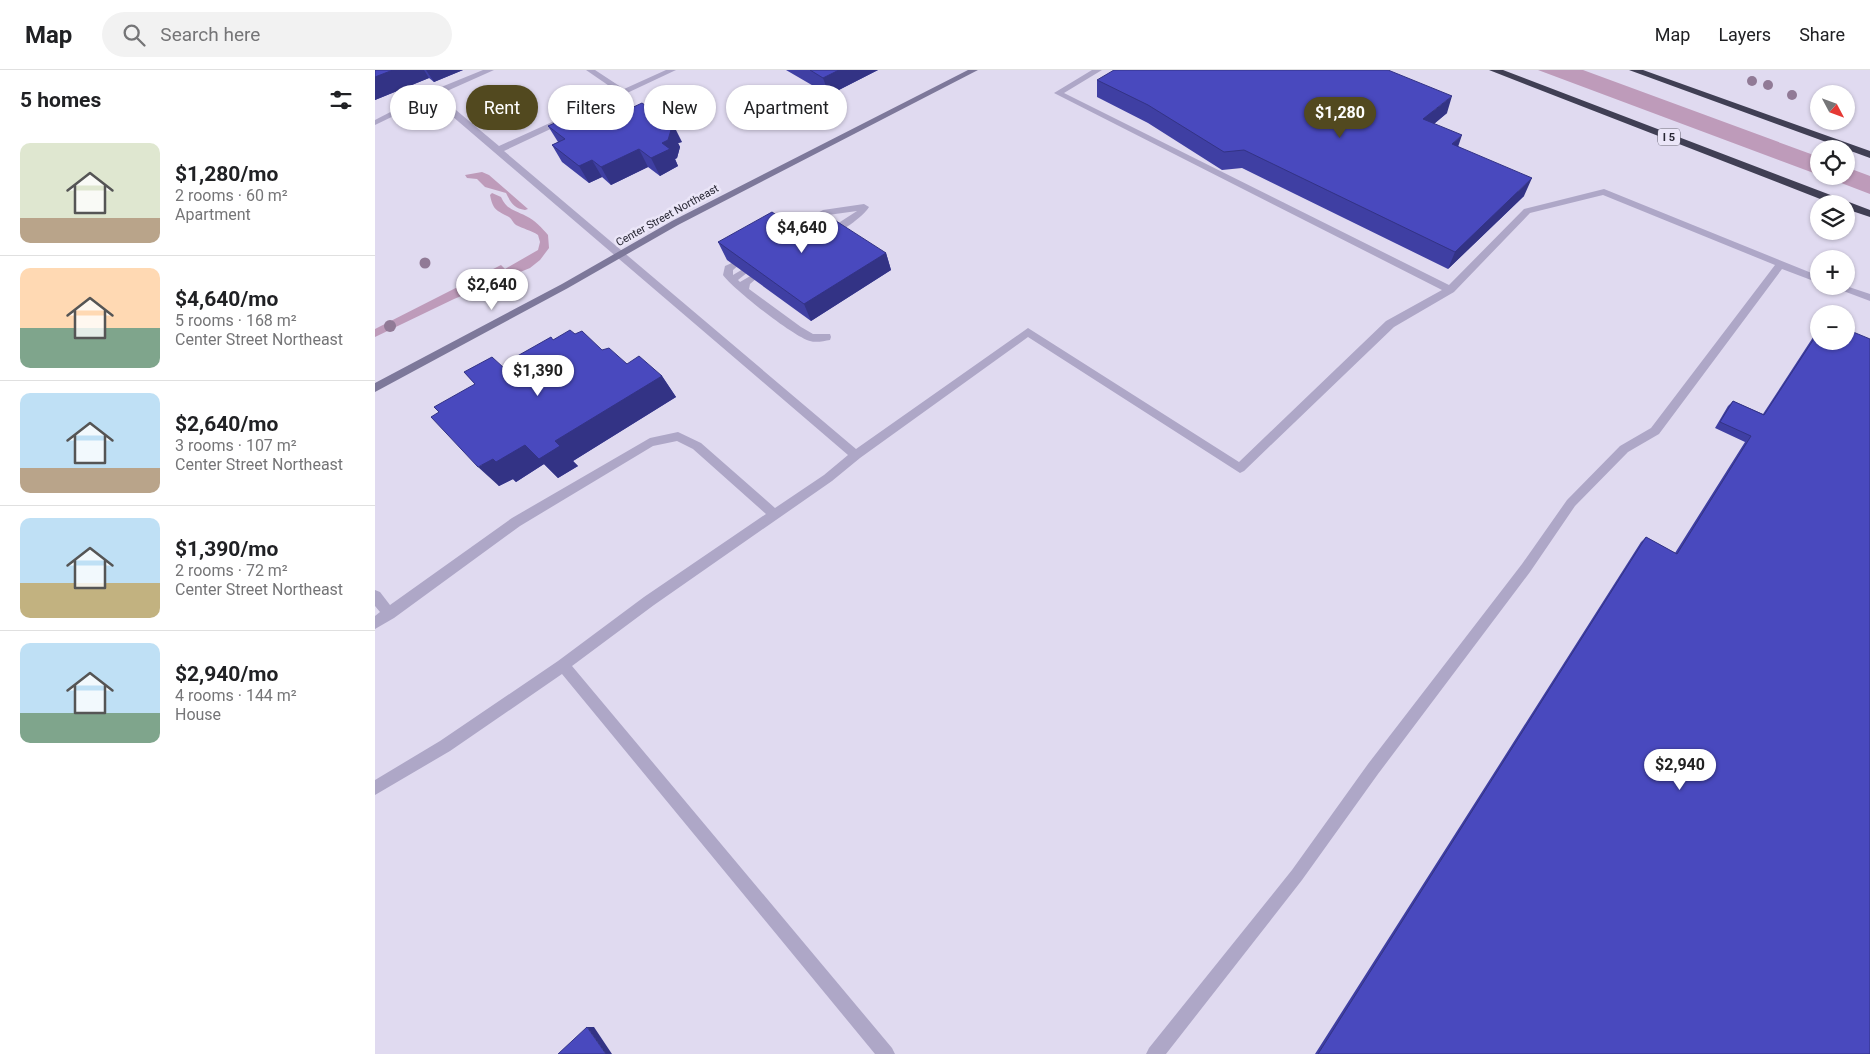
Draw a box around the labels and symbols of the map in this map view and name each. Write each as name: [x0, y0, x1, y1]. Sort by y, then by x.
north arrow: [1810, 85, 1855, 130]
pin: $1,280: [1299, 97, 1381, 139]
road number: I 5: [1658, 128, 1680, 146]
street label: Center Street Northeast: [614, 182, 721, 249]
pin: $4,640: [761, 212, 843, 254]
pin: $2,640: [451, 268, 533, 311]
pin: $1,390: [497, 354, 579, 397]
pin: $2,940: [1639, 748, 1721, 791]

